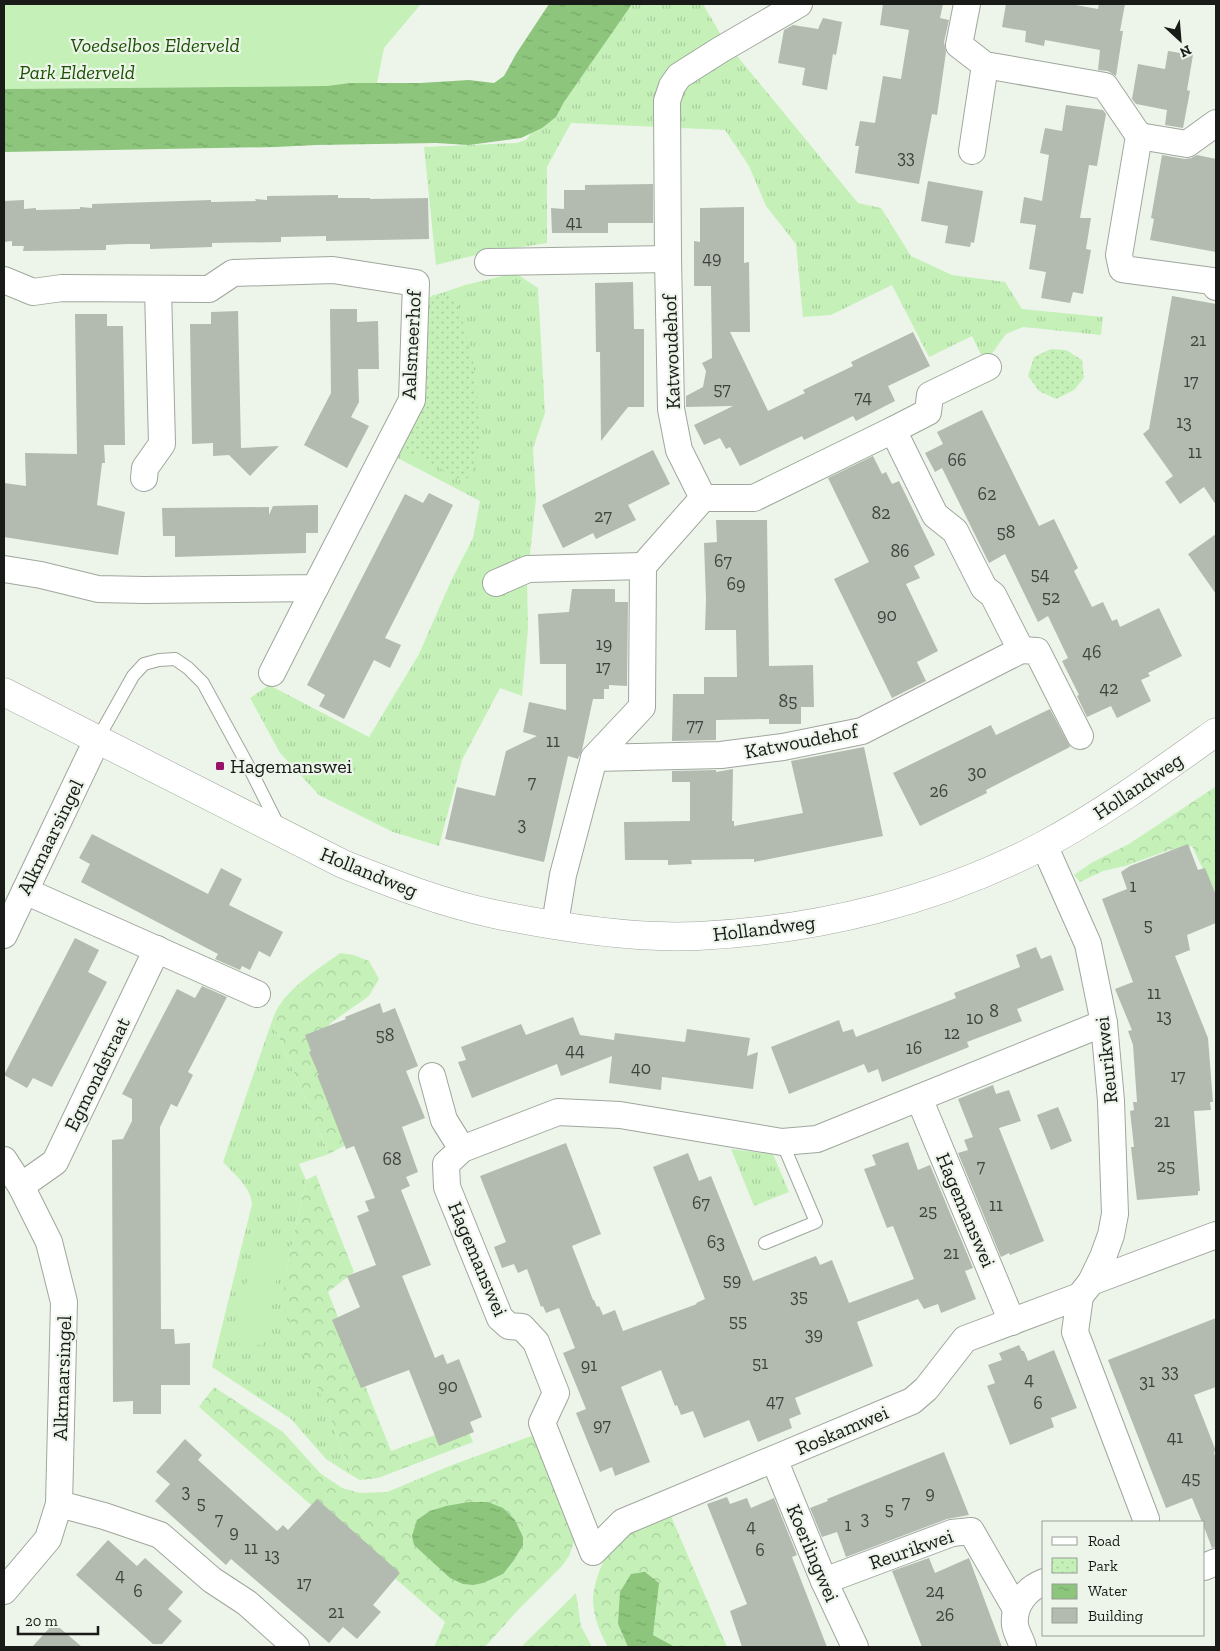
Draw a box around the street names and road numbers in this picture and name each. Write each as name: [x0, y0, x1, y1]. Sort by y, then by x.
street label: Aalsmeerhof: [396, 288, 426, 400]
street label: Katwoudehof: [657, 293, 685, 410]
street label: Katwoudehof: [742, 718, 861, 764]
street label: Hollandweg: [1089, 747, 1187, 825]
street label: Alkmaarsingel: [12, 775, 88, 899]
street label: Hollandweg: [317, 842, 421, 902]
street label: Hollandweg: [711, 910, 817, 946]
street label: Egmondstraat: [59, 1012, 135, 1135]
street label: Reurikwei: [1089, 1015, 1122, 1105]
street label: Hagemanswei: [931, 1149, 1001, 1271]
street label: Hagemanswei: [443, 1198, 513, 1320]
street label: Alkmaarsingel: [48, 1315, 76, 1441]
street label: Roskamwei: [792, 1400, 892, 1460]
street label: Koerlingwei: [782, 1501, 844, 1606]
street label: Reurikwei: [866, 1523, 957, 1575]

